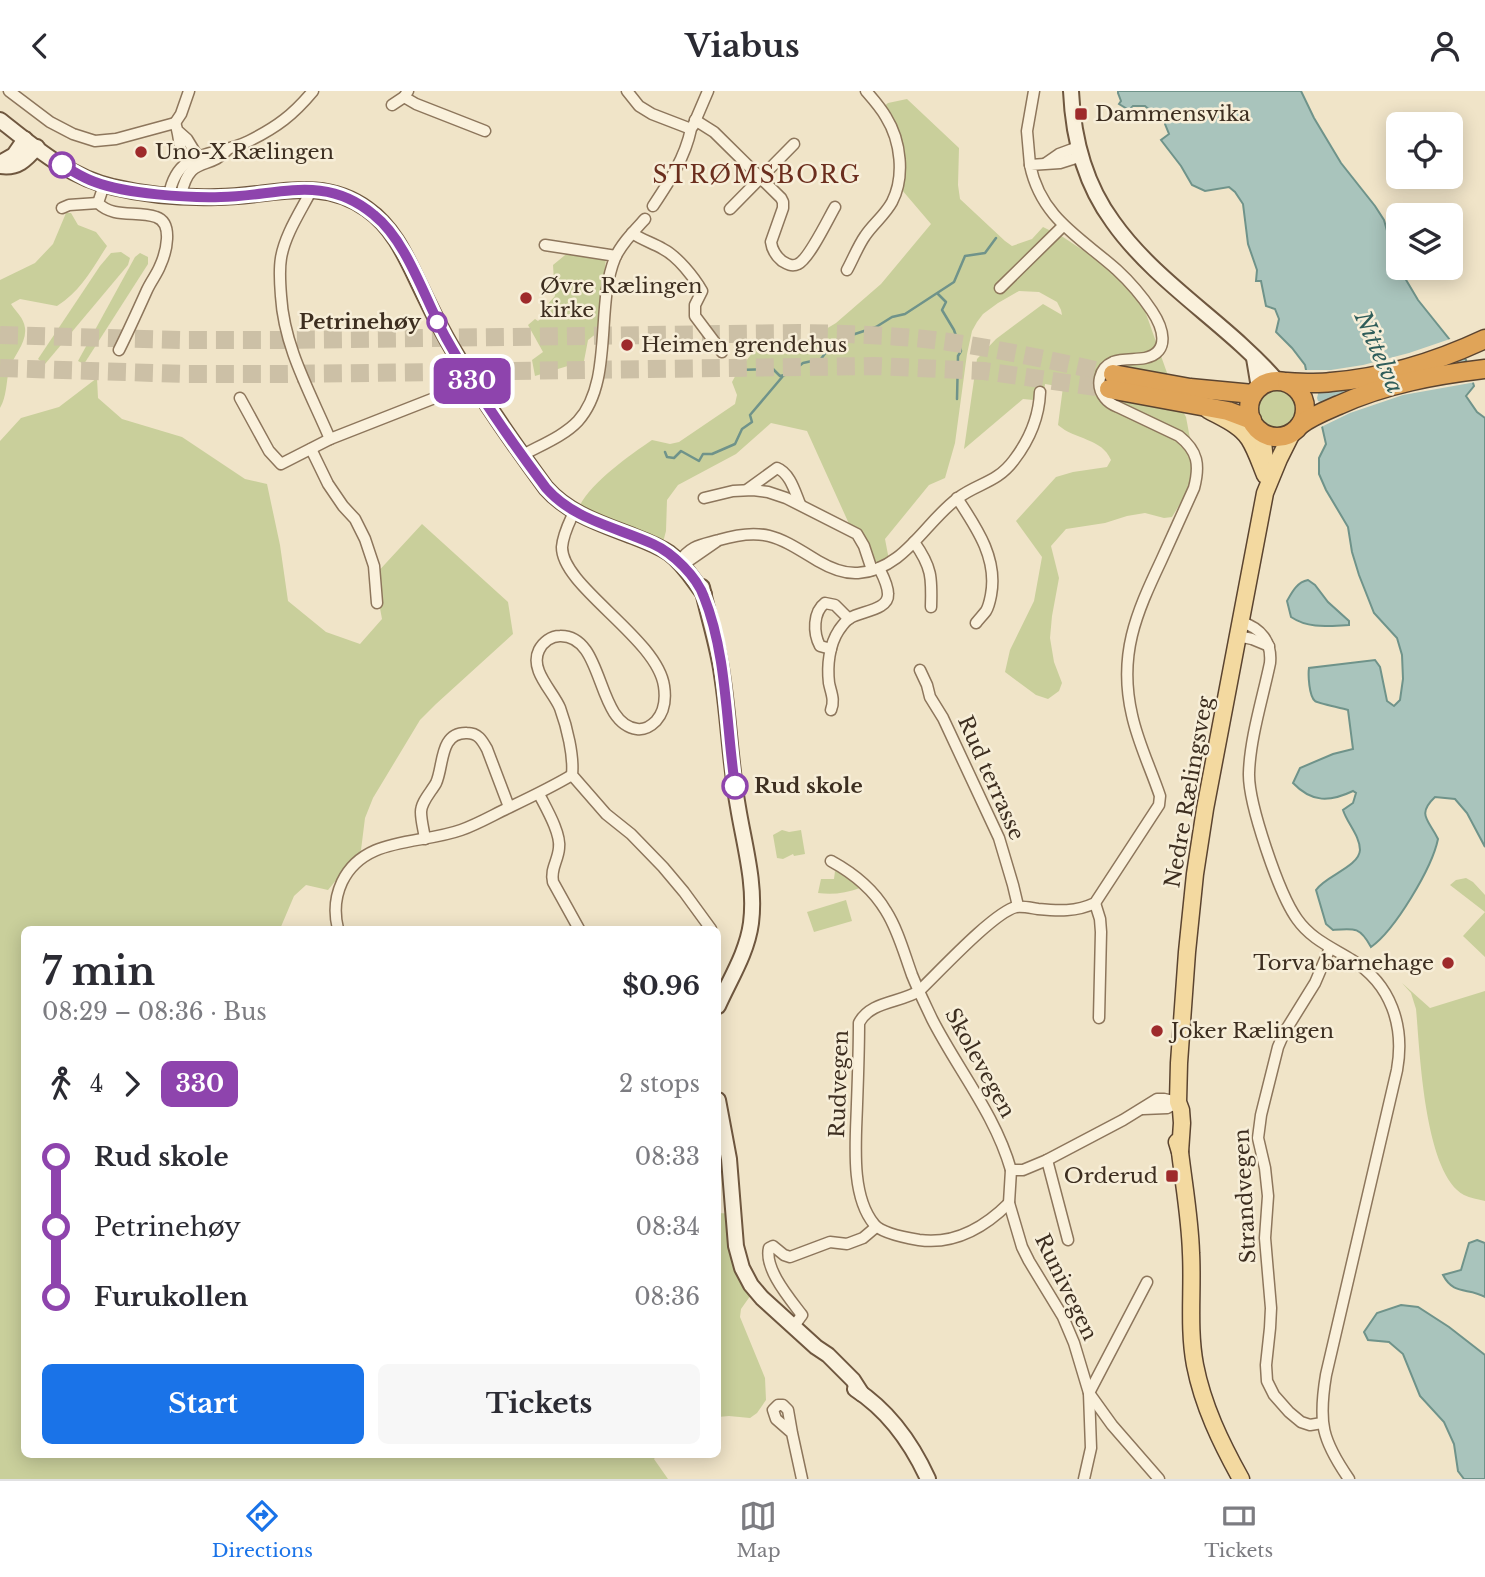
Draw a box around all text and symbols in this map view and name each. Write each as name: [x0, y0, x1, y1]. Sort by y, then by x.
text: Viabus: [685, 26, 800, 66]
icon: back: [21, 27, 59, 65]
icon: person: [1426, 27, 1464, 65]
place label: Dammensvika: [1095, 101, 1251, 127]
marker: Dammensvika: [1073, 106, 1089, 122]
map controls: [1386, 112, 1463, 280]
button: locate: [1386, 112, 1463, 189]
place label: Uno-X Rælingen: [155, 139, 334, 165]
marker: Uno-X Rælingen: [133, 144, 149, 160]
unlabelled marker: [49, 152, 75, 178]
district label: STRØMSBORG: [652, 161, 862, 189]
button: layers: [1386, 203, 1463, 280]
place label: Øvre Rælingen kirke: [540, 273, 702, 323]
marker: Øvre Rælingen kirke: [518, 290, 534, 306]
water label: Nittelva: [1348, 306, 1410, 398]
place label: Petrinehøy: [299, 309, 421, 335]
marker: Petrinehøy: [427, 312, 447, 332]
place label: Heimen grendehus: [641, 332, 847, 358]
marker: Heimen grendehus: [619, 337, 635, 353]
line badge: 330: [432, 358, 512, 404]
text: 330: [448, 366, 496, 395]
street label: Nedre Rælingsveg: [1159, 694, 1219, 890]
street label: Rud terrasse: [952, 712, 1030, 844]
marker: Rud skole: [722, 773, 748, 799]
place label: Rud skole: [754, 773, 863, 799]
text: 7 min: [42, 948, 155, 995]
place label: Torva barnehage: [1253, 950, 1434, 976]
marker: Torva barnehage: [1440, 955, 1456, 971]
text: $0.96: [622, 970, 700, 1002]
text: 08:29 – 08:36 · Bus: [42, 998, 267, 1026]
street label: Skolevegen: [939, 1004, 1021, 1122]
place label: Joker Rælingen: [1168, 1018, 1334, 1044]
marker: Joker Rælingen: [1149, 1023, 1165, 1039]
street label: Rudvegen: [824, 1030, 854, 1138]
icon: walk: [42, 1065, 80, 1103]
icon: forward: [113, 1065, 151, 1103]
text: 330: [175, 1069, 224, 1098]
text: 4: [90, 1070, 103, 1098]
text: 2 stops: [619, 1070, 700, 1098]
street label: Strandvegen: [1228, 1128, 1262, 1264]
text: Rud skole: [94, 1141, 229, 1173]
text: 08:33: [635, 1143, 700, 1171]
place label: Orderud: [1064, 1163, 1158, 1189]
marker: Orderud: [1164, 1168, 1180, 1184]
text: Petrinehøy: [94, 1211, 241, 1243]
text: 08:34: [635, 1213, 700, 1241]
street label: Runivegen: [1029, 1229, 1103, 1345]
text: Furukollen: [94, 1281, 248, 1313]
text: 08:36: [634, 1283, 700, 1311]
button: Start: [42, 1364, 364, 1444]
button: Tickets: [378, 1364, 700, 1444]
tab: Directions: [212, 1497, 313, 1562]
tab: Map: [736, 1497, 781, 1562]
tab: Tickets: [1204, 1497, 1273, 1562]

